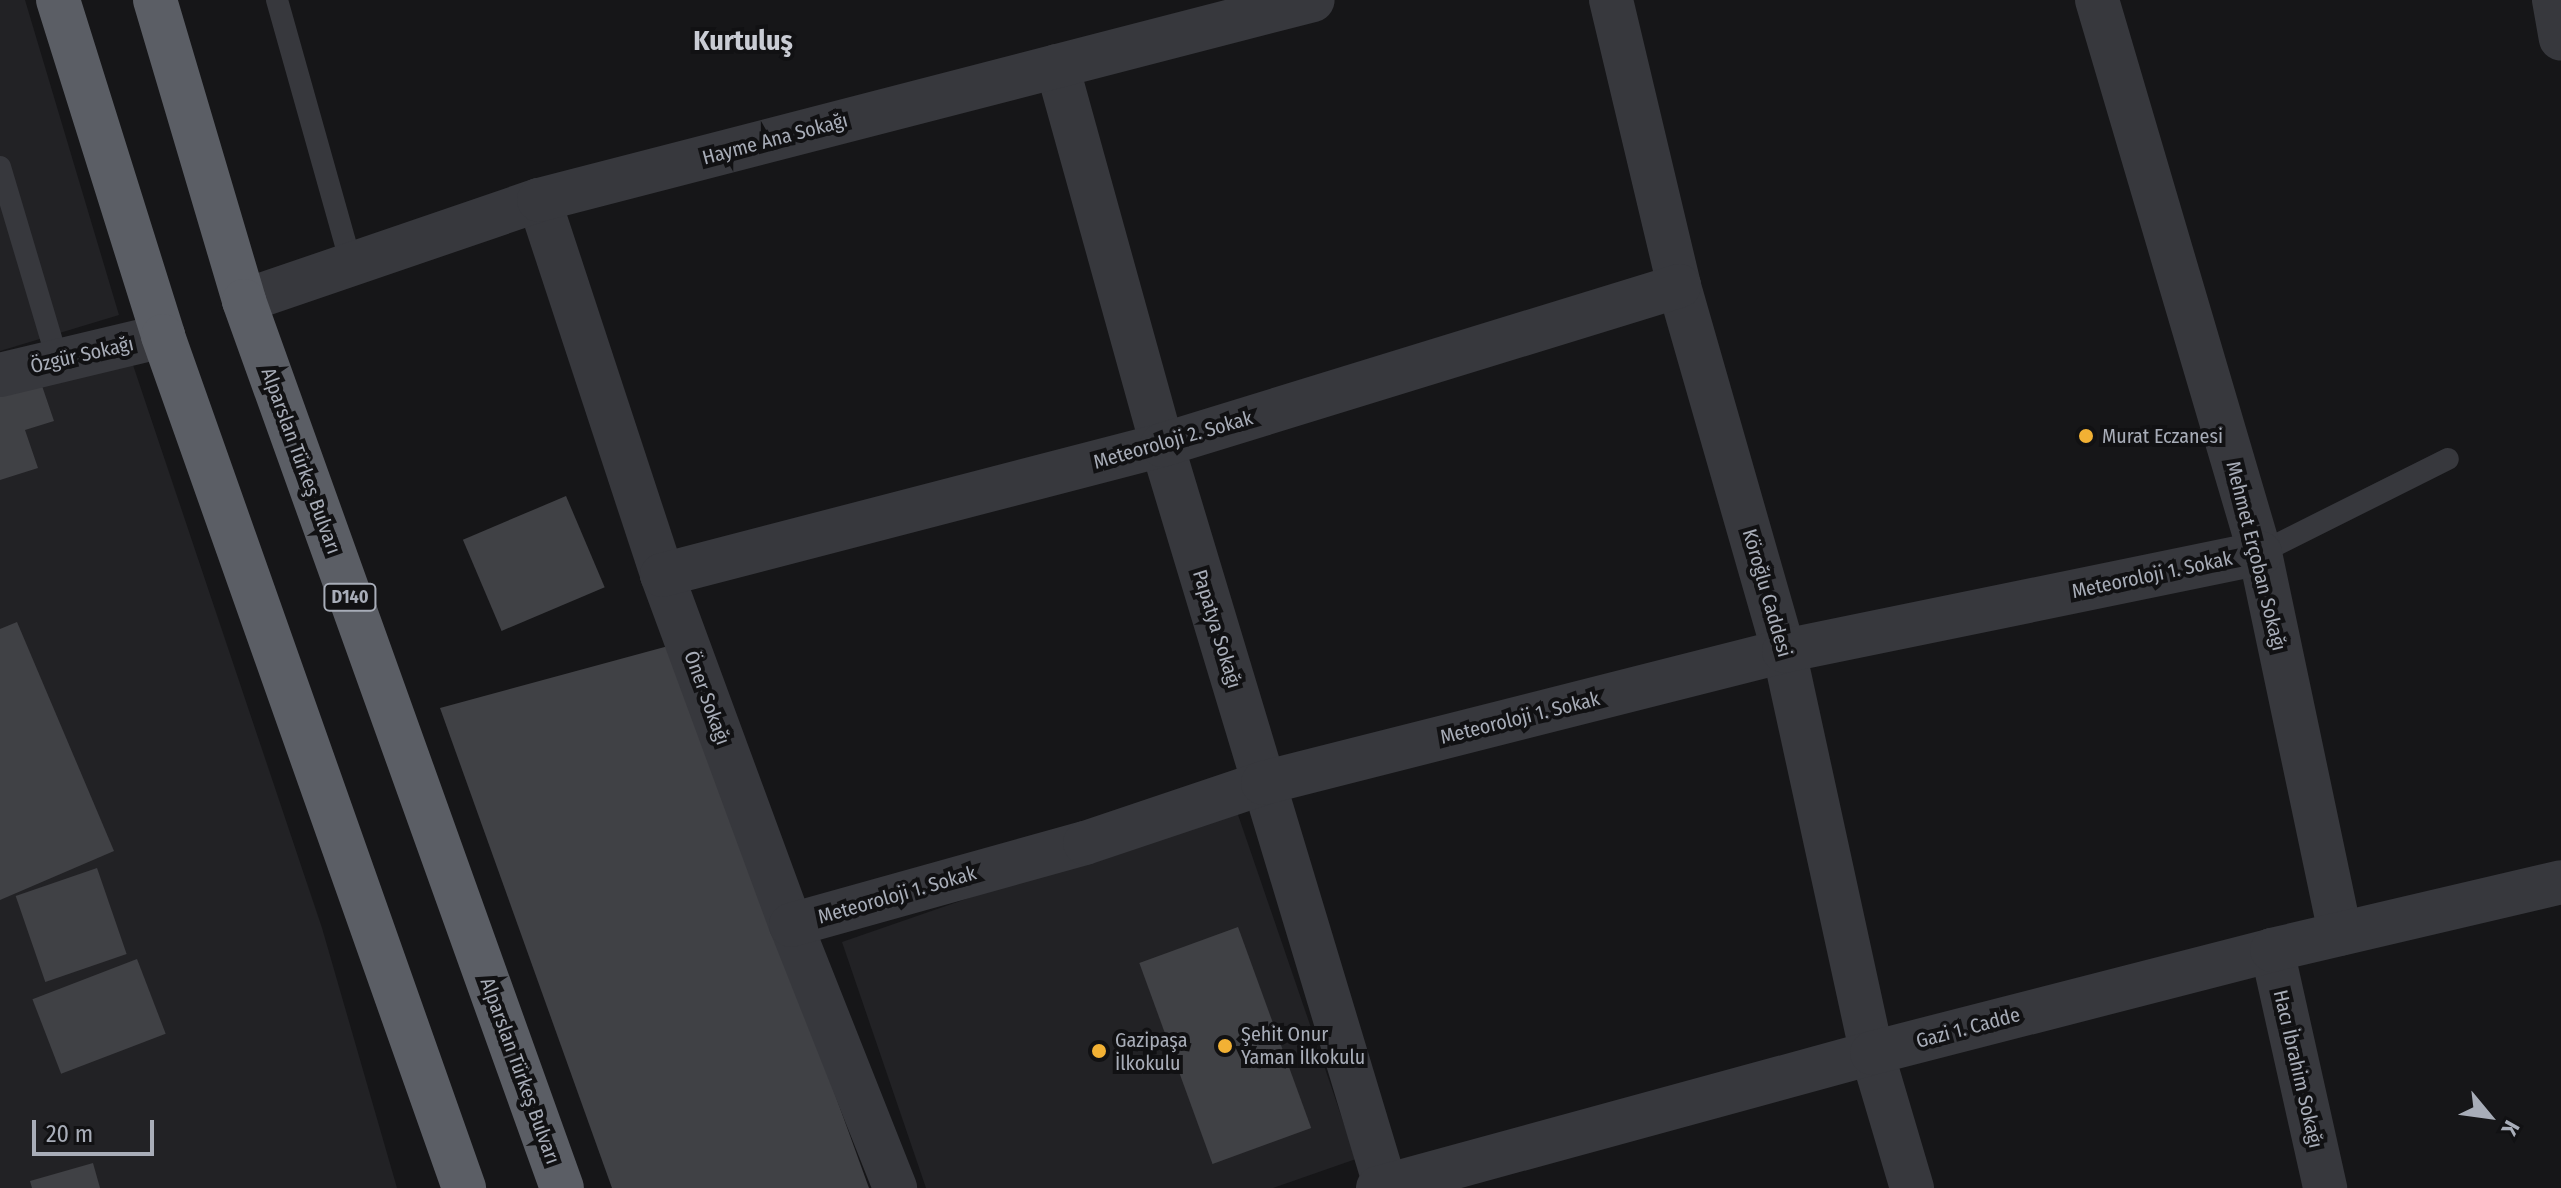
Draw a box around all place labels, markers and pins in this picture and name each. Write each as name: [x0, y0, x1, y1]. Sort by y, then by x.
place label: Murat Eczanesi: [2102, 424, 2223, 448]
marker: Murat Eczanesi: [2077, 427, 2095, 445]
place label: Şehit Onur Yaman İlkokulu: [1241, 1022, 1365, 1069]
place label: Gazipaşa İlkokulu: [1115, 1028, 1188, 1075]
marker: Şehit Onur Yaman İlkokulu: [1216, 1037, 1234, 1055]
marker: Gazipaşa İlkokulu: [1090, 1042, 1108, 1060]

